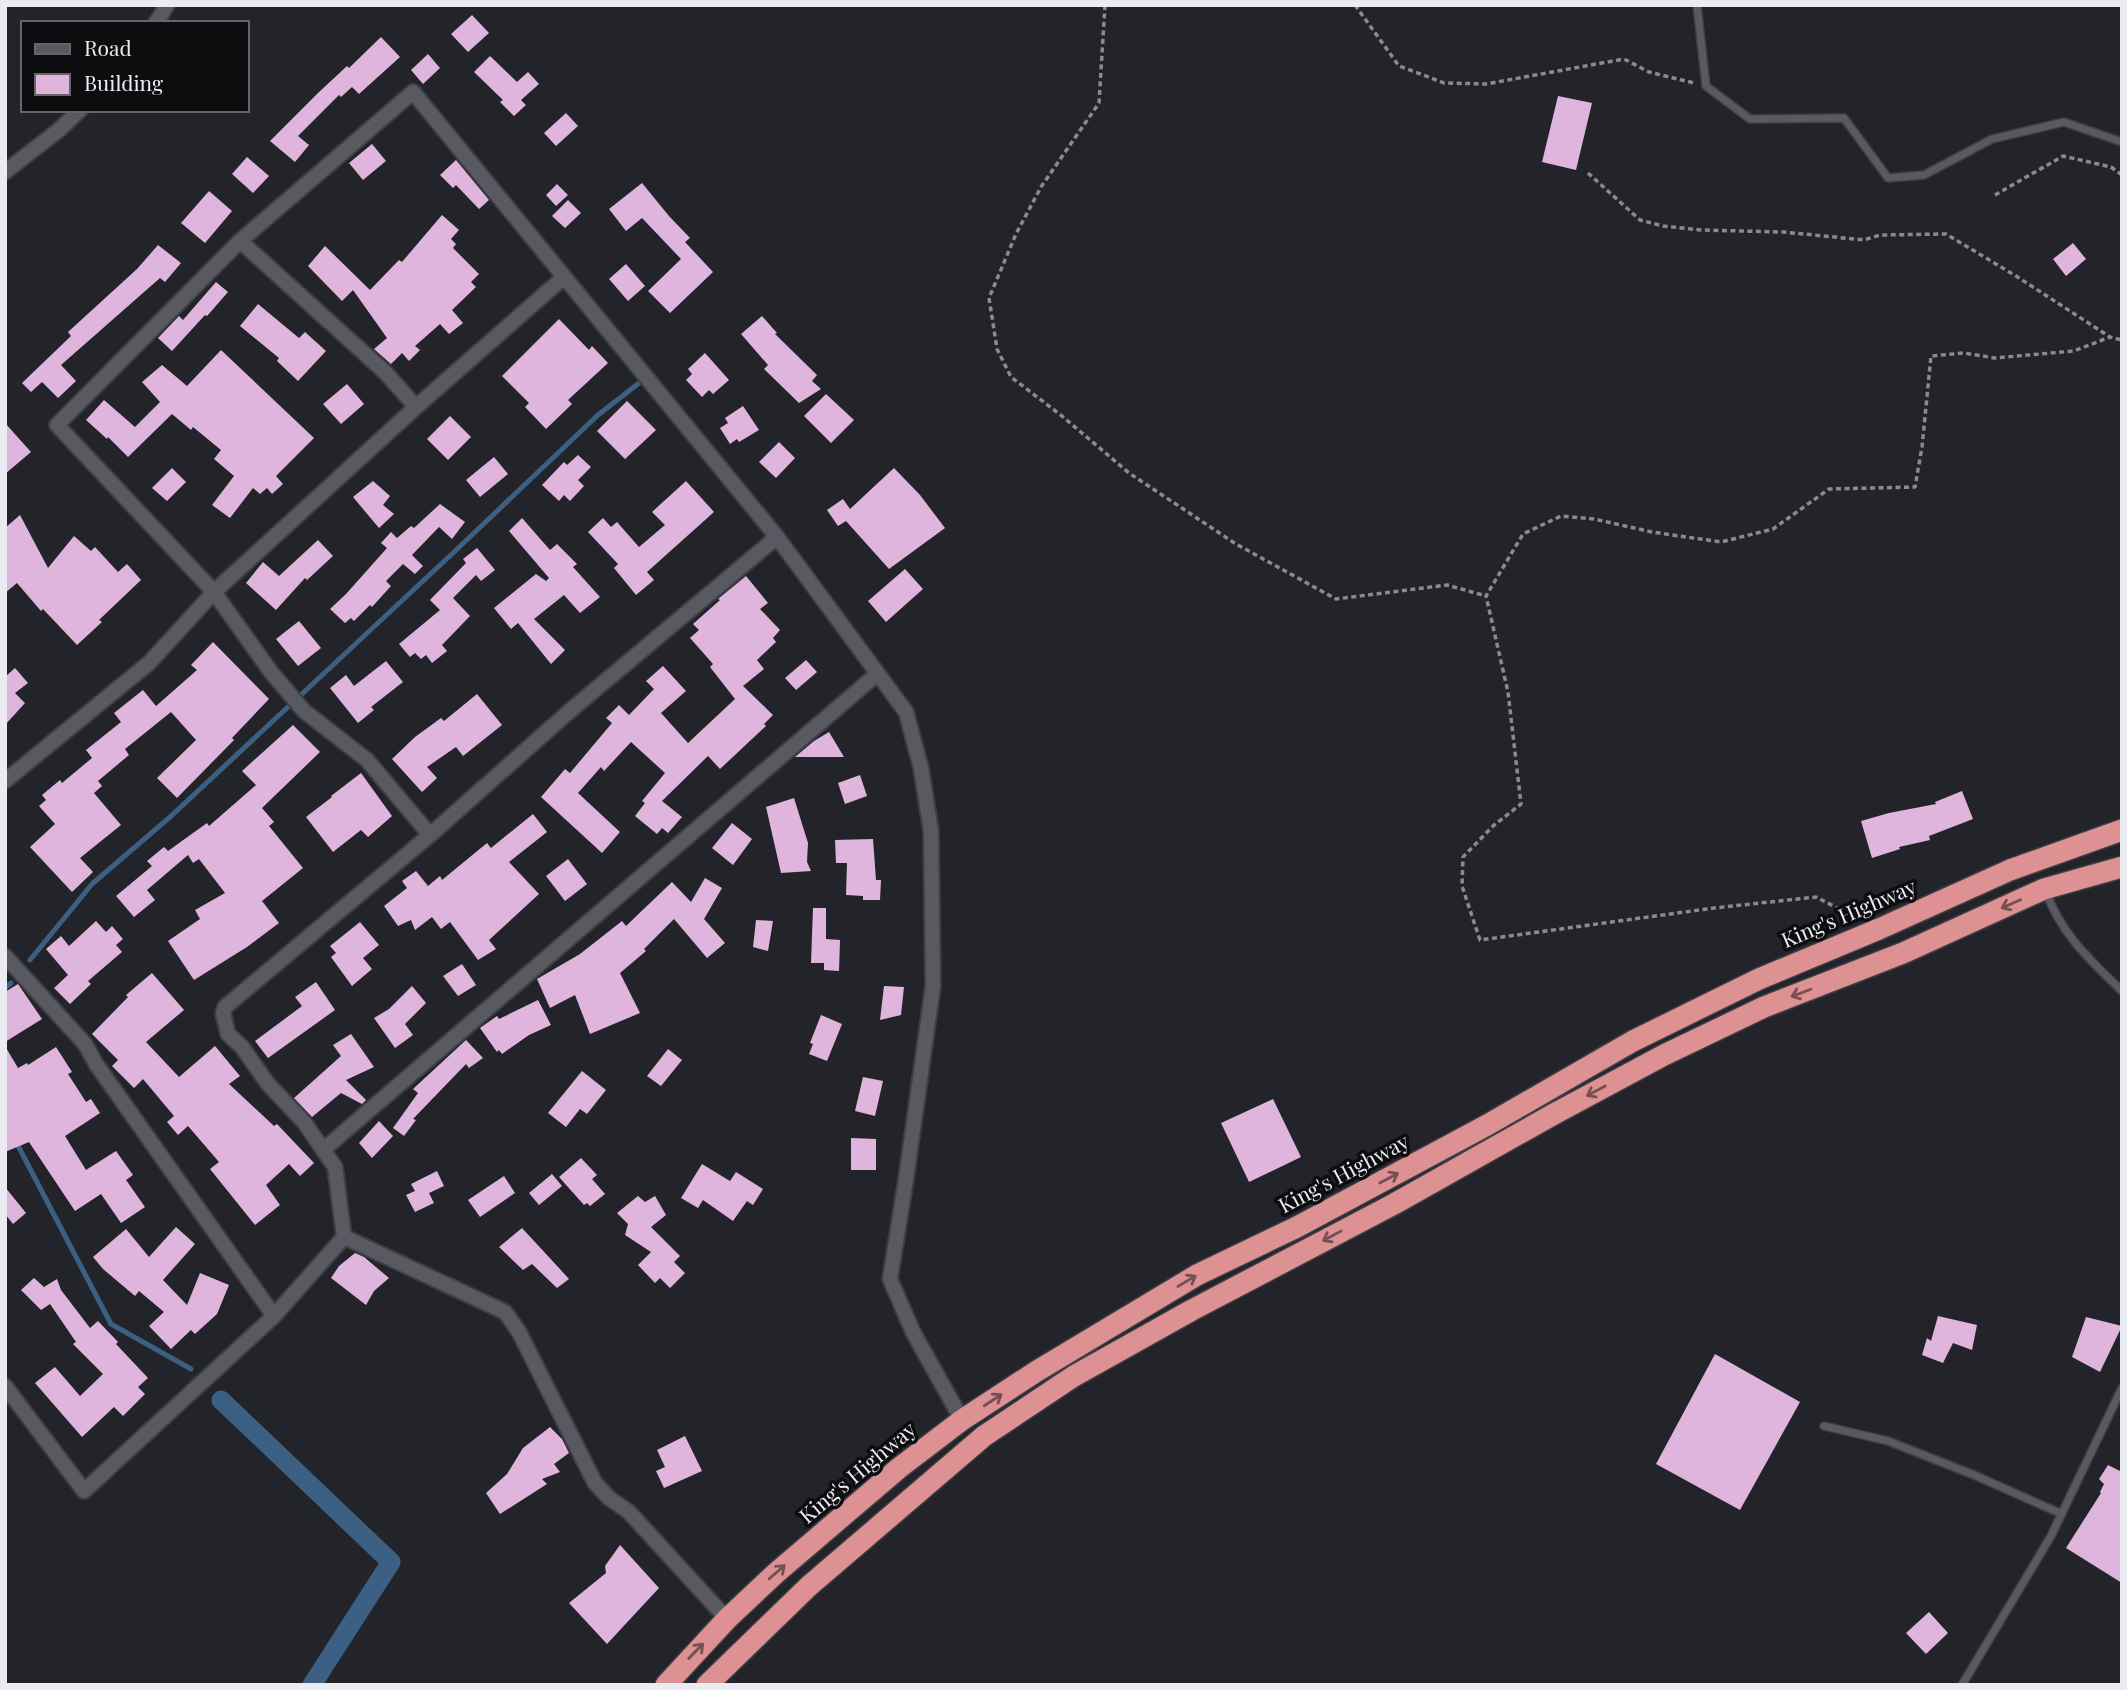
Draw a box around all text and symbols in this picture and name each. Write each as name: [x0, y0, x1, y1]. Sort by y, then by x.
legend: [21, 21, 248, 112]
text: Road: [84, 33, 132, 61]
text: Building: [84, 68, 163, 96]
street label: King's Highway: [1776, 871, 1920, 953]
one-way arrow: [2001, 898, 2022, 911]
one-way arrow: [1791, 988, 1813, 1001]
one-way arrow: [1586, 1085, 1607, 1098]
street label: King's Highway: [1273, 1126, 1414, 1218]
one-way arrow: [1379, 1171, 1399, 1185]
one-way arrow: [1323, 1229, 1343, 1243]
one-way arrow: [1176, 1274, 1196, 1288]
one-way arrow: [982, 1393, 1002, 1407]
street label: King's Highway: [792, 1414, 921, 1529]
one-way arrow: [768, 1564, 785, 1581]
one-way arrow: [687, 1643, 704, 1660]

